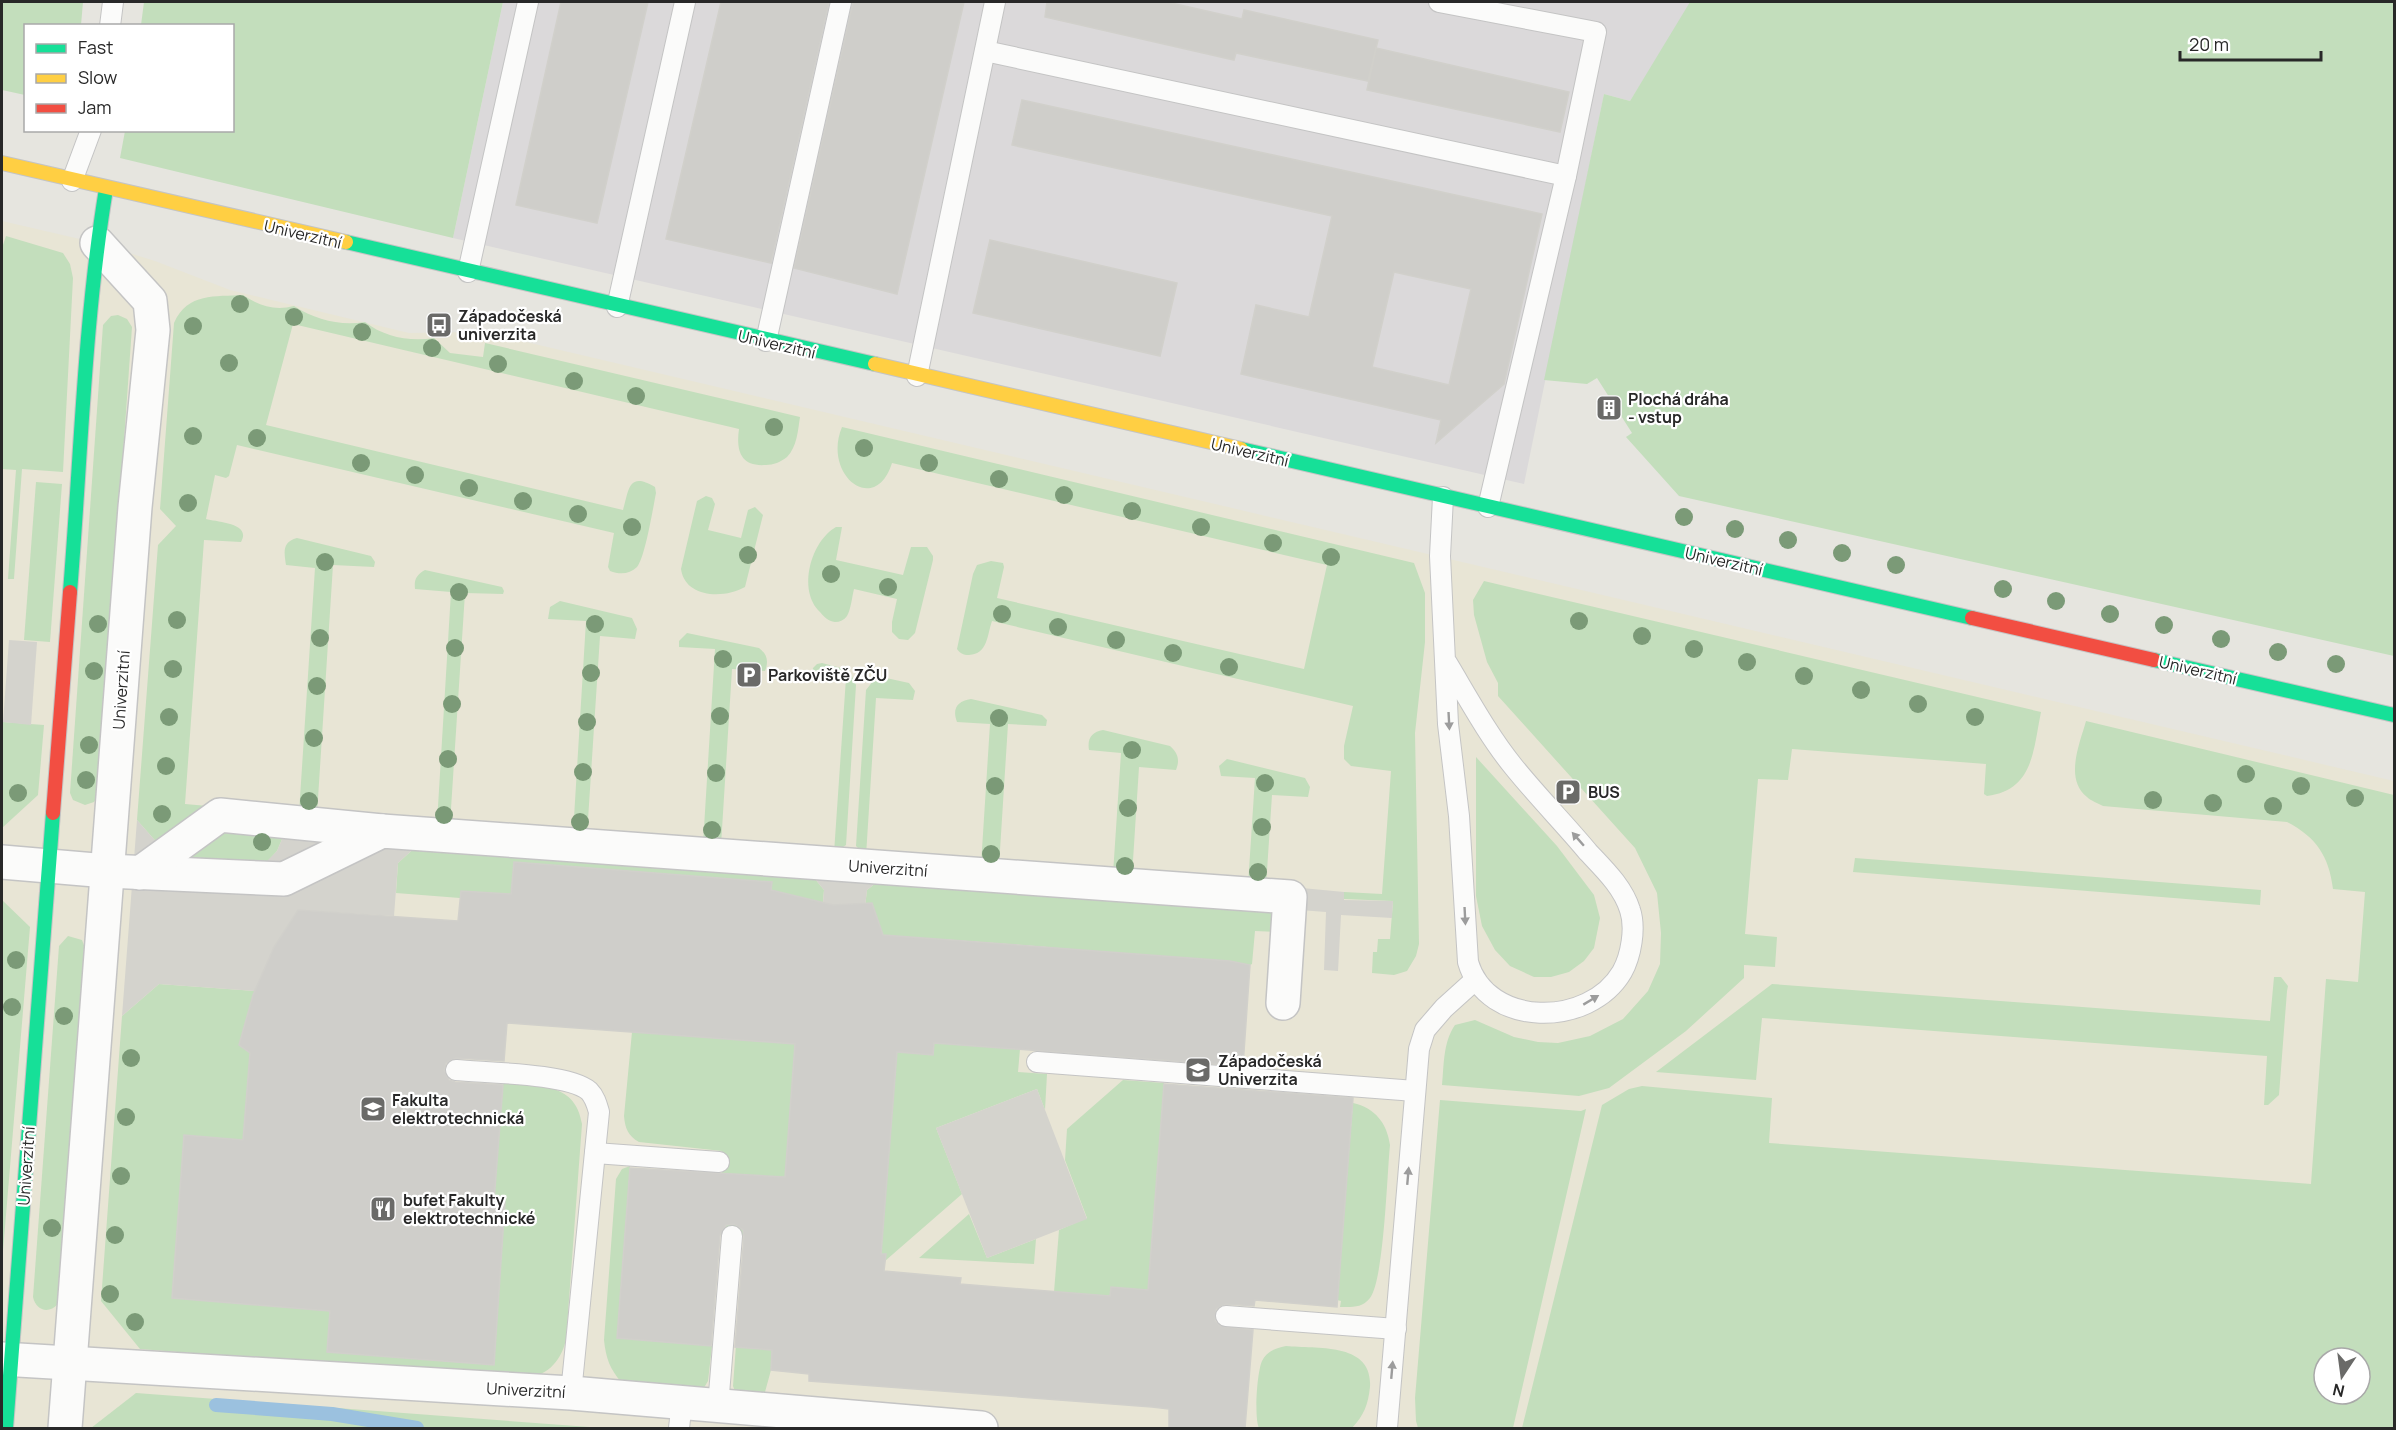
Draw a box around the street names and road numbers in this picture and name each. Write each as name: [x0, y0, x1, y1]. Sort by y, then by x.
street label: Univerzitní: [262, 214, 344, 254]
street label: Univerzitní: [736, 324, 818, 364]
street label: Univerzitní: [1209, 432, 1291, 472]
street label: Univerzitní: [1683, 541, 1765, 581]
street label: Univerzitní: [107, 649, 135, 730]
street label: Univerzitní: [2157, 650, 2239, 690]
street label: Univerzitní: [848, 854, 929, 882]
street label: Univerzitní: [12, 1125, 40, 1206]
street label: Univerzitní: [486, 1377, 566, 1403]

